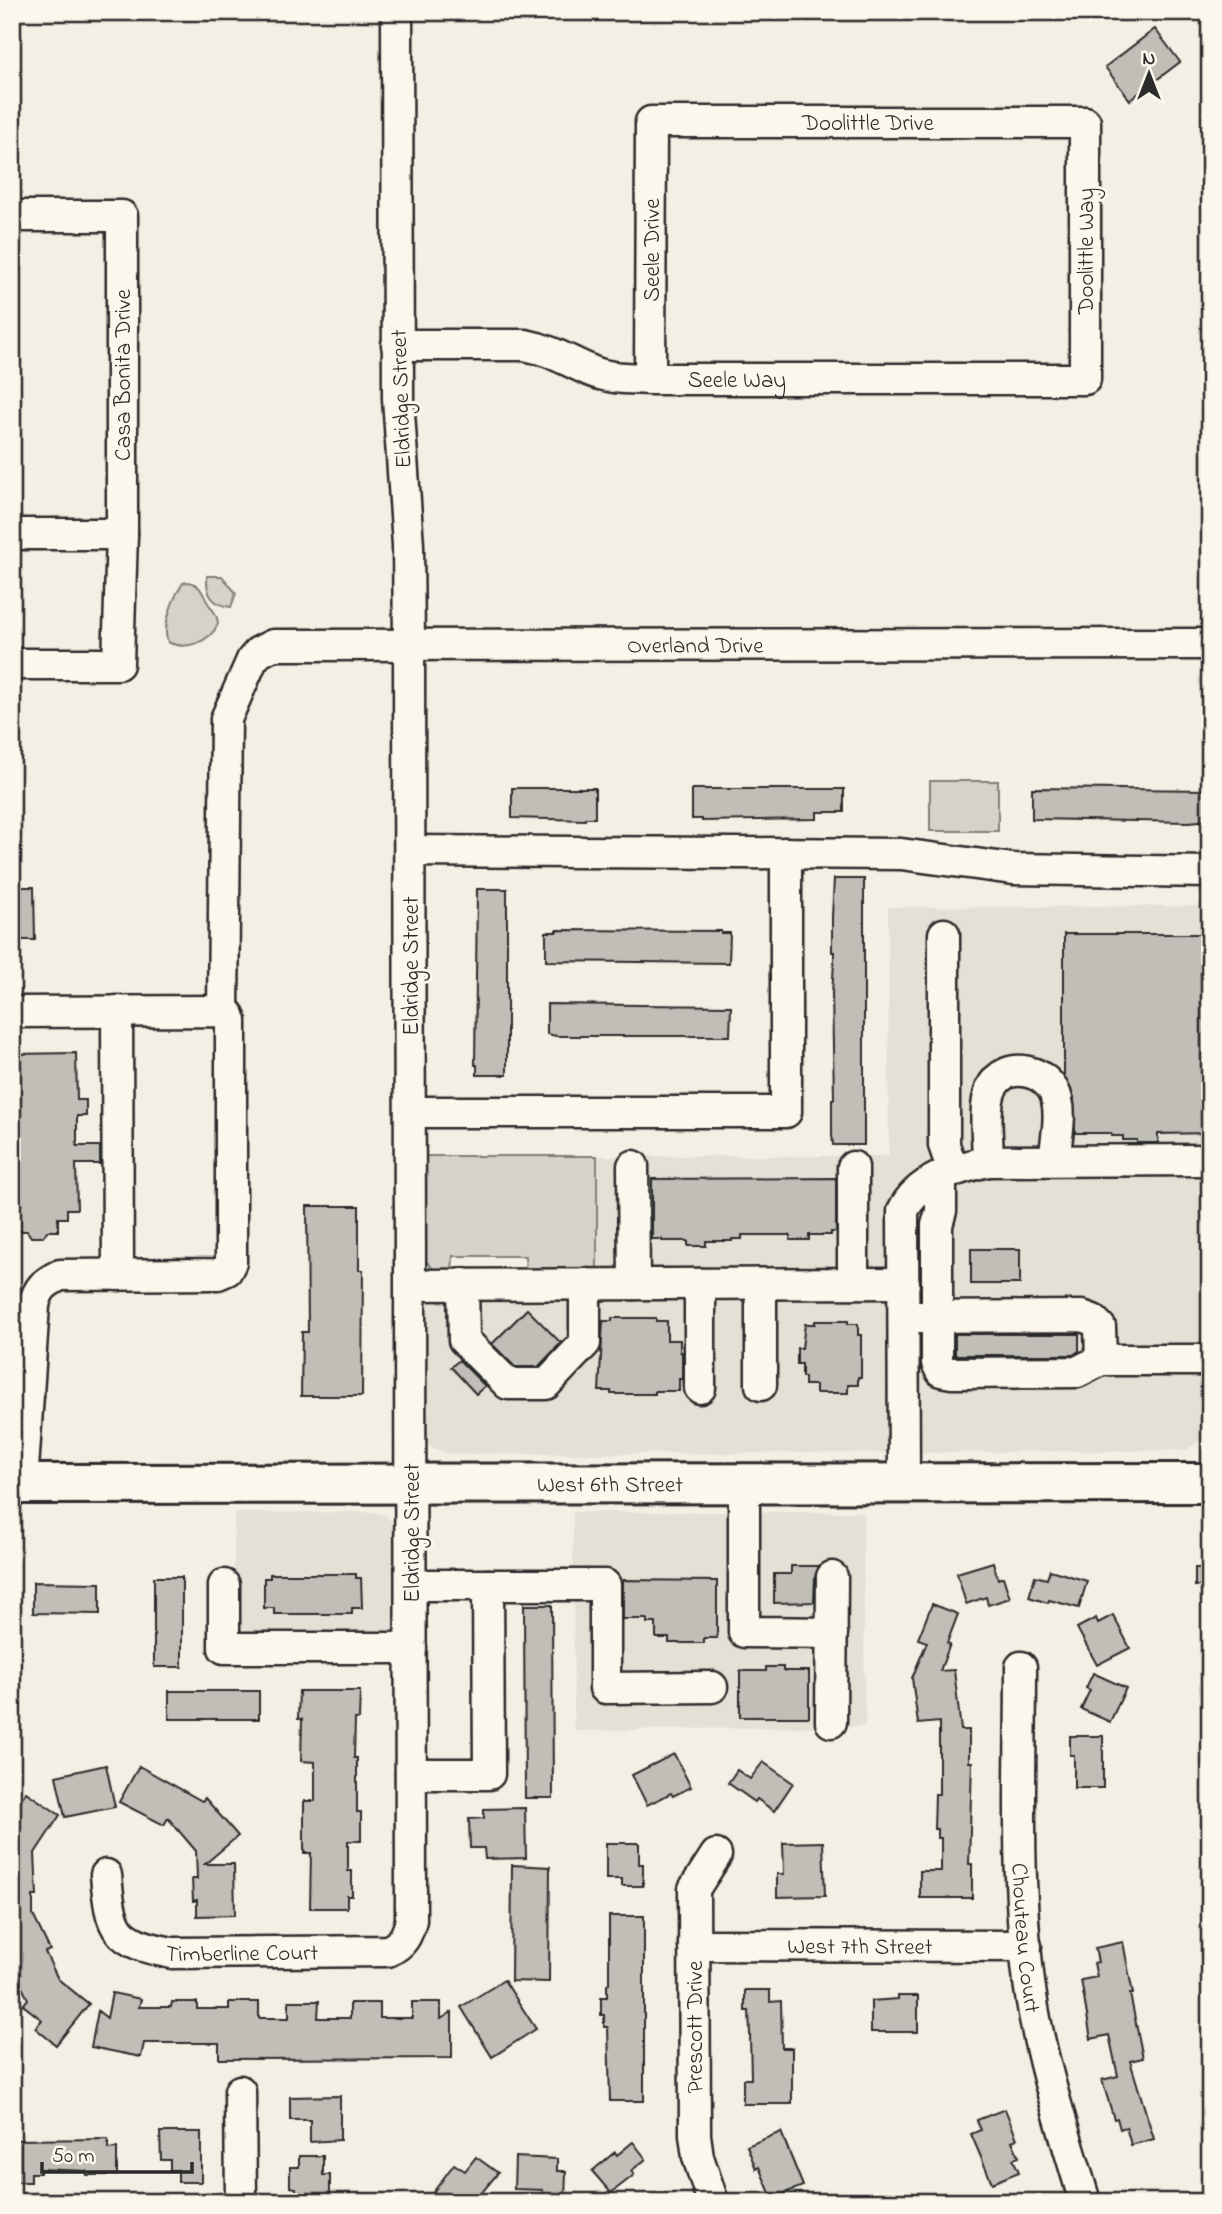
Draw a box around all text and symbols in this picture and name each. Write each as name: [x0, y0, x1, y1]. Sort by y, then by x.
north arrow: [1114, 38, 1184, 108]
text: N: [1143, 46, 1156, 73]
street label: Doolittle Drive: [801, 108, 934, 141]
street label: Doolittle Way: [1071, 188, 1106, 315]
street label: Seele Drive: [637, 198, 670, 302]
street label: Casa Bonita Drive: [108, 288, 141, 461]
street label: Eldridge Street: [384, 328, 422, 469]
street label: Seele Way: [688, 365, 786, 400]
street label: Overland Drive: [627, 630, 764, 664]
street label: Eldridge Street: [396, 896, 430, 1036]
street label: Eldridge Street: [397, 1463, 431, 1603]
street label: West 6th Street: [537, 1469, 683, 1503]
street label: Chouteau Court: [1002, 1862, 1048, 2016]
street label: West 7th Street: [787, 1931, 933, 1965]
street label: Timberline Court: [162, 1938, 319, 1973]
street label: Prescott Drive: [680, 1960, 713, 2093]
scale bar: [42, 2130, 192, 2174]
text: 50 m: [52, 2142, 95, 2172]

